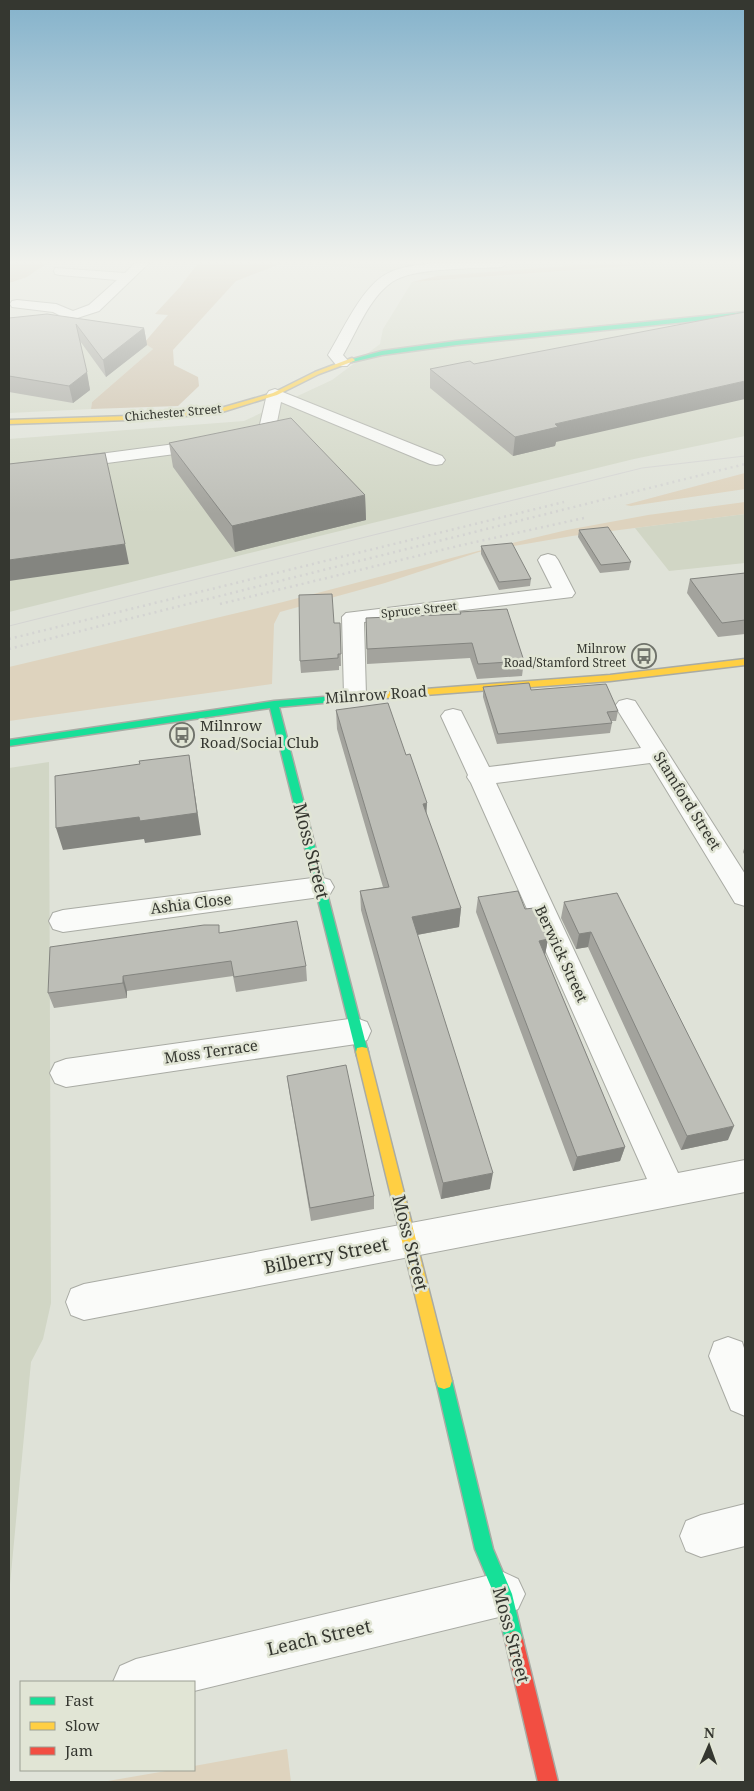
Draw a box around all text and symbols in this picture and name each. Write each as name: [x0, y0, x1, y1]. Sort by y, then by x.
street label: Chichester Street: [124, 400, 222, 425]
street label: Spruce Street: [380, 597, 458, 622]
place label: Milnrow Road/Stamford Street: [504, 640, 627, 671]
bus stop icon: Milnrow Road/Stamford Street: [631, 643, 657, 669]
street label: Milnrow Road: [324, 680, 427, 708]
place label: Milnrow Road/Social Club: [200, 715, 319, 752]
bus stop icon: Milnrow Road/Social Club: [169, 722, 195, 748]
street label: Stamford Street: [650, 748, 726, 853]
street label: Moss Street: [288, 800, 336, 901]
street label: Ashia Close: [149, 888, 232, 918]
street label: Berwick Street: [531, 902, 593, 1005]
street label: Moss Terrace: [163, 1035, 259, 1067]
street label: Moss Street: [387, 1192, 435, 1293]
street label: Bilberry Street: [262, 1231, 390, 1279]
street label: Moss Street: [488, 1584, 536, 1685]
street label: Leach Street: [264, 1613, 373, 1661]
legend: [20, 1681, 195, 1771]
text: Fast: [65, 1690, 94, 1710]
text: Slow: [65, 1715, 99, 1735]
north arrow: [684, 1721, 734, 1771]
text: N: [704, 1723, 715, 1742]
text: Jam: [64, 1740, 93, 1760]

